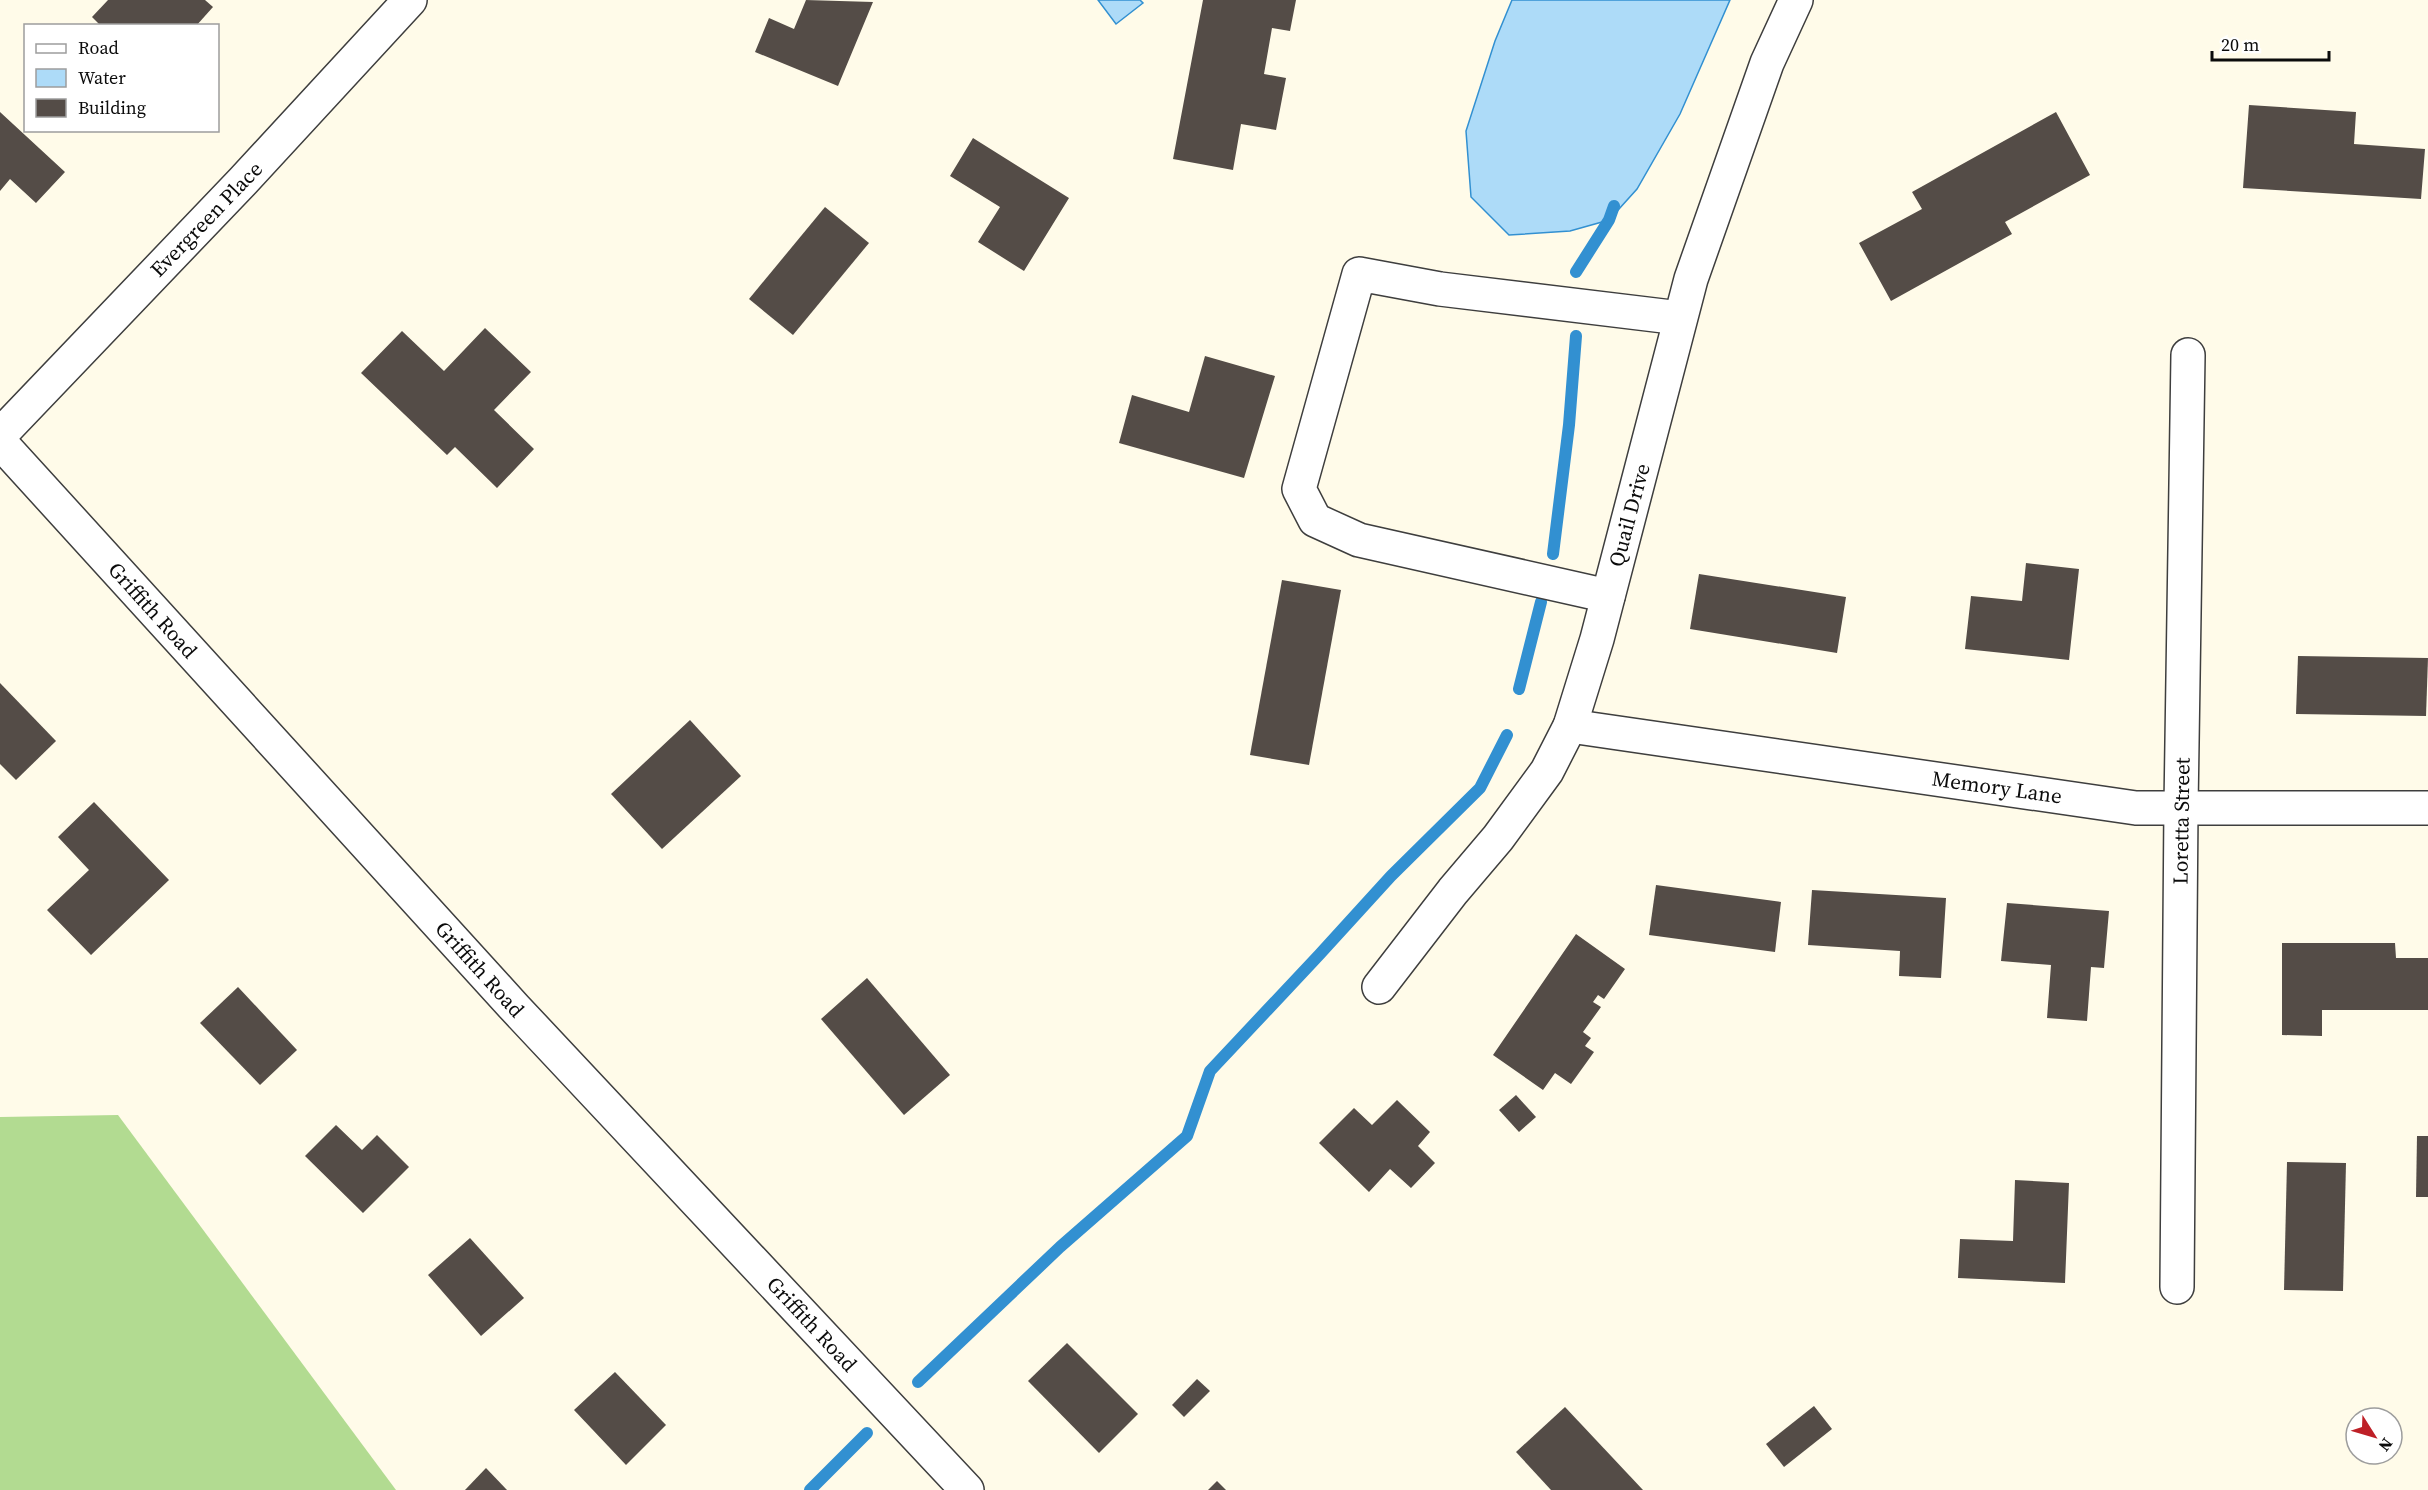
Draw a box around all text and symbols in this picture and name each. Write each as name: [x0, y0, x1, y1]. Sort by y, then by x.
legend: [24, 24, 219, 132]
scale bar: [2212, 24, 2329, 62]
text: 20 m: [2221, 32, 2259, 57]
text: Road: [78, 35, 119, 60]
text: Water: [78, 65, 126, 90]
text: Building: [78, 95, 146, 120]
street label: Evergreen Place: [143, 155, 269, 283]
street label: Quail Drive: [1601, 460, 1657, 570]
street label: Griffith Road: [102, 556, 204, 665]
street label: Loretta Street: [2165, 757, 2197, 885]
street label: Memory Lane: [1930, 764, 2064, 810]
street label: Griffith Road: [429, 915, 531, 1024]
street label: Griffith Road: [760, 1270, 864, 1378]
north arrow: [2344, 1406, 2404, 1466]
text: N: [2373, 1434, 2398, 1457]

